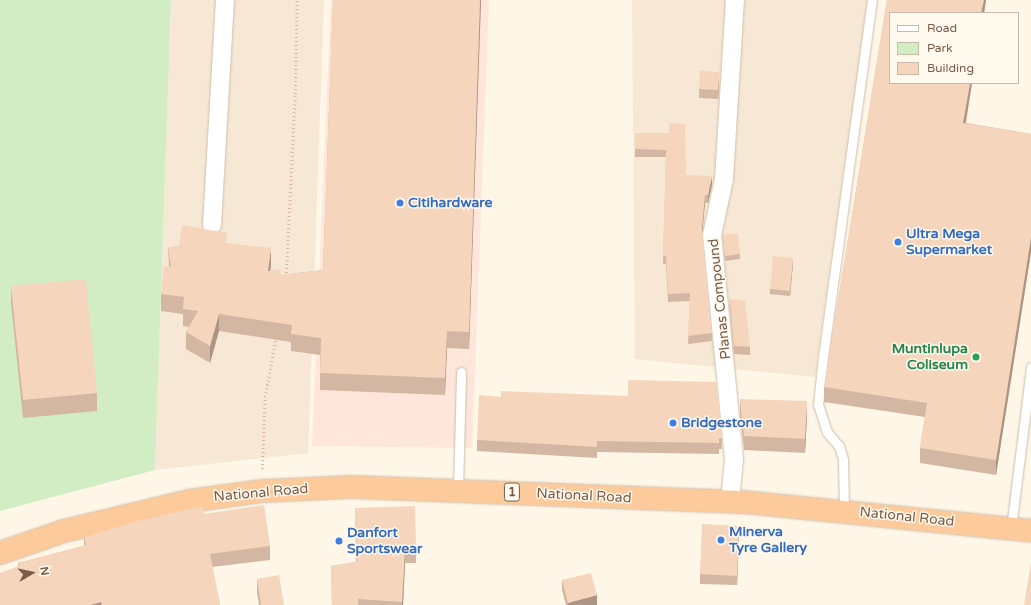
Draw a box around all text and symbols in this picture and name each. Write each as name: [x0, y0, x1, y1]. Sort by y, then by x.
legend: [889, 12, 1019, 84]
text: Road: [927, 21, 957, 35]
text: Park: [927, 41, 953, 55]
text: Building: [927, 61, 974, 75]
place label: Citihardware: [408, 195, 492, 211]
marker: Citihardware: [395, 198, 405, 208]
place label: Ultra Mega Supermarket: [906, 226, 992, 258]
marker: Ultra Mega Supermarket: [893, 237, 903, 247]
street label: Planas Compound: [705, 238, 735, 360]
place label: Muntinlupa Coliseum: [892, 341, 968, 374]
marker: Muntinlupa Coliseum: [971, 352, 981, 362]
place label: Bridgestone: [681, 415, 762, 431]
marker: Bridgestone: [668, 418, 678, 428]
street label: National Road: [213, 480, 309, 506]
road number: 1: [503, 481, 521, 503]
street label: National Road: [536, 485, 632, 507]
street label: National Road: [859, 504, 955, 530]
place label: Minerva Tyre Gallery: [729, 524, 807, 556]
place label: Danfort Sportswear: [347, 525, 422, 558]
marker: Minerva Tyre Gallery: [716, 535, 726, 545]
marker: Danfort Sportswear: [334, 536, 344, 546]
north arrow: [12, 553, 52, 593]
text: N: [37, 566, 51, 576]

